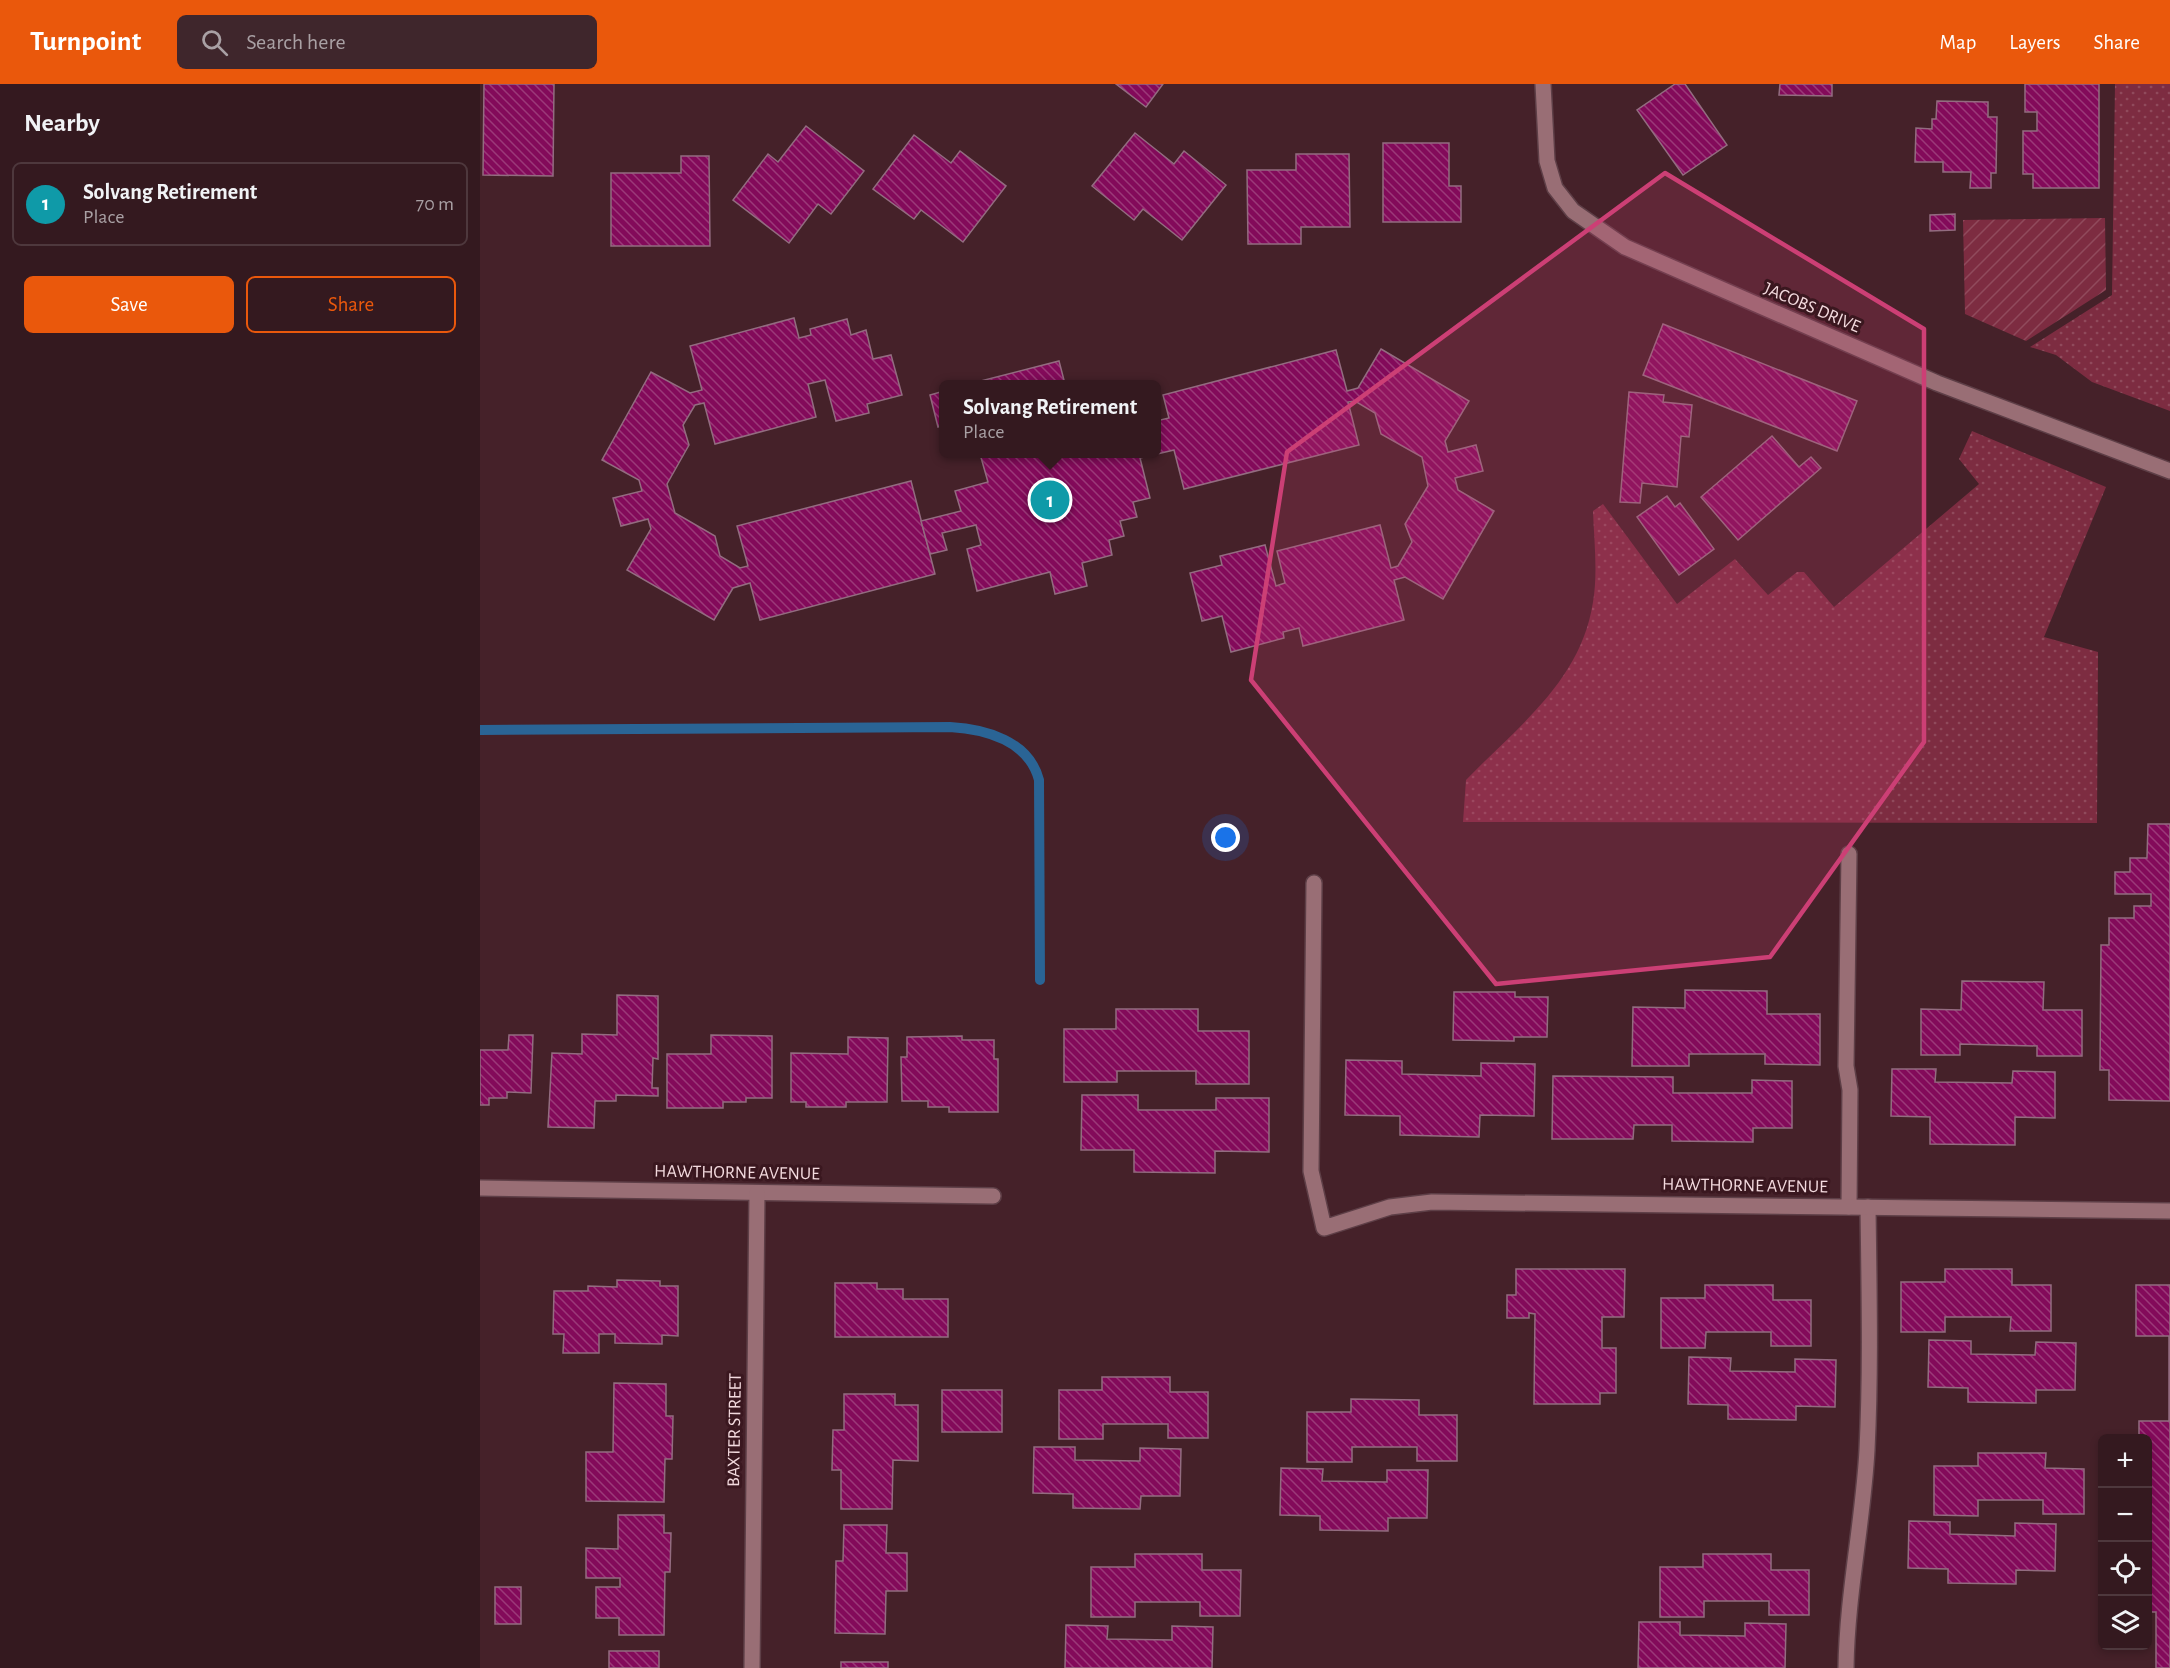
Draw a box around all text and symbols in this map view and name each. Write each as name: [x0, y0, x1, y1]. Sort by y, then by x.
search box: [177, 15, 597, 69]
icon: search: [198, 26, 231, 59]
text: Turnpoint: [30, 28, 141, 56]
text: Search here: [246, 31, 346, 53]
text: Map: [1940, 32, 1976, 53]
text: Layers: [2009, 32, 2060, 53]
text: Share: [2093, 32, 2140, 53]
text: Nearby: [24, 110, 100, 136]
text: Solvang Retirement: [83, 181, 257, 203]
text: 1: [42, 194, 49, 214]
text: 70 m: [416, 194, 454, 214]
text: Place: [83, 207, 124, 227]
button: Save: [24, 276, 234, 333]
button: Share: [246, 276, 456, 333]
street label: JACOBS DRIVE: [1761, 280, 1863, 336]
popup: [939, 380, 1161, 458]
text: Solvang Retirement: [963, 396, 1137, 418]
text: Place: [963, 422, 1004, 442]
pin: 1: [1030, 478, 1070, 522]
your location: [1211, 823, 1240, 852]
street label: HAWTHORNE AVENUE: [654, 1163, 820, 1183]
street label: HAWTHORNE AVENUE: [1662, 1176, 1828, 1196]
street label: BAXTER STREET: [725, 1373, 745, 1487]
map controls: [2098, 1434, 2152, 1650]
button: +: [2098, 1434, 2152, 1488]
button: −: [2098, 1488, 2152, 1542]
button: locate: [2098, 1542, 2152, 1596]
button: layers: [2098, 1596, 2152, 1650]

